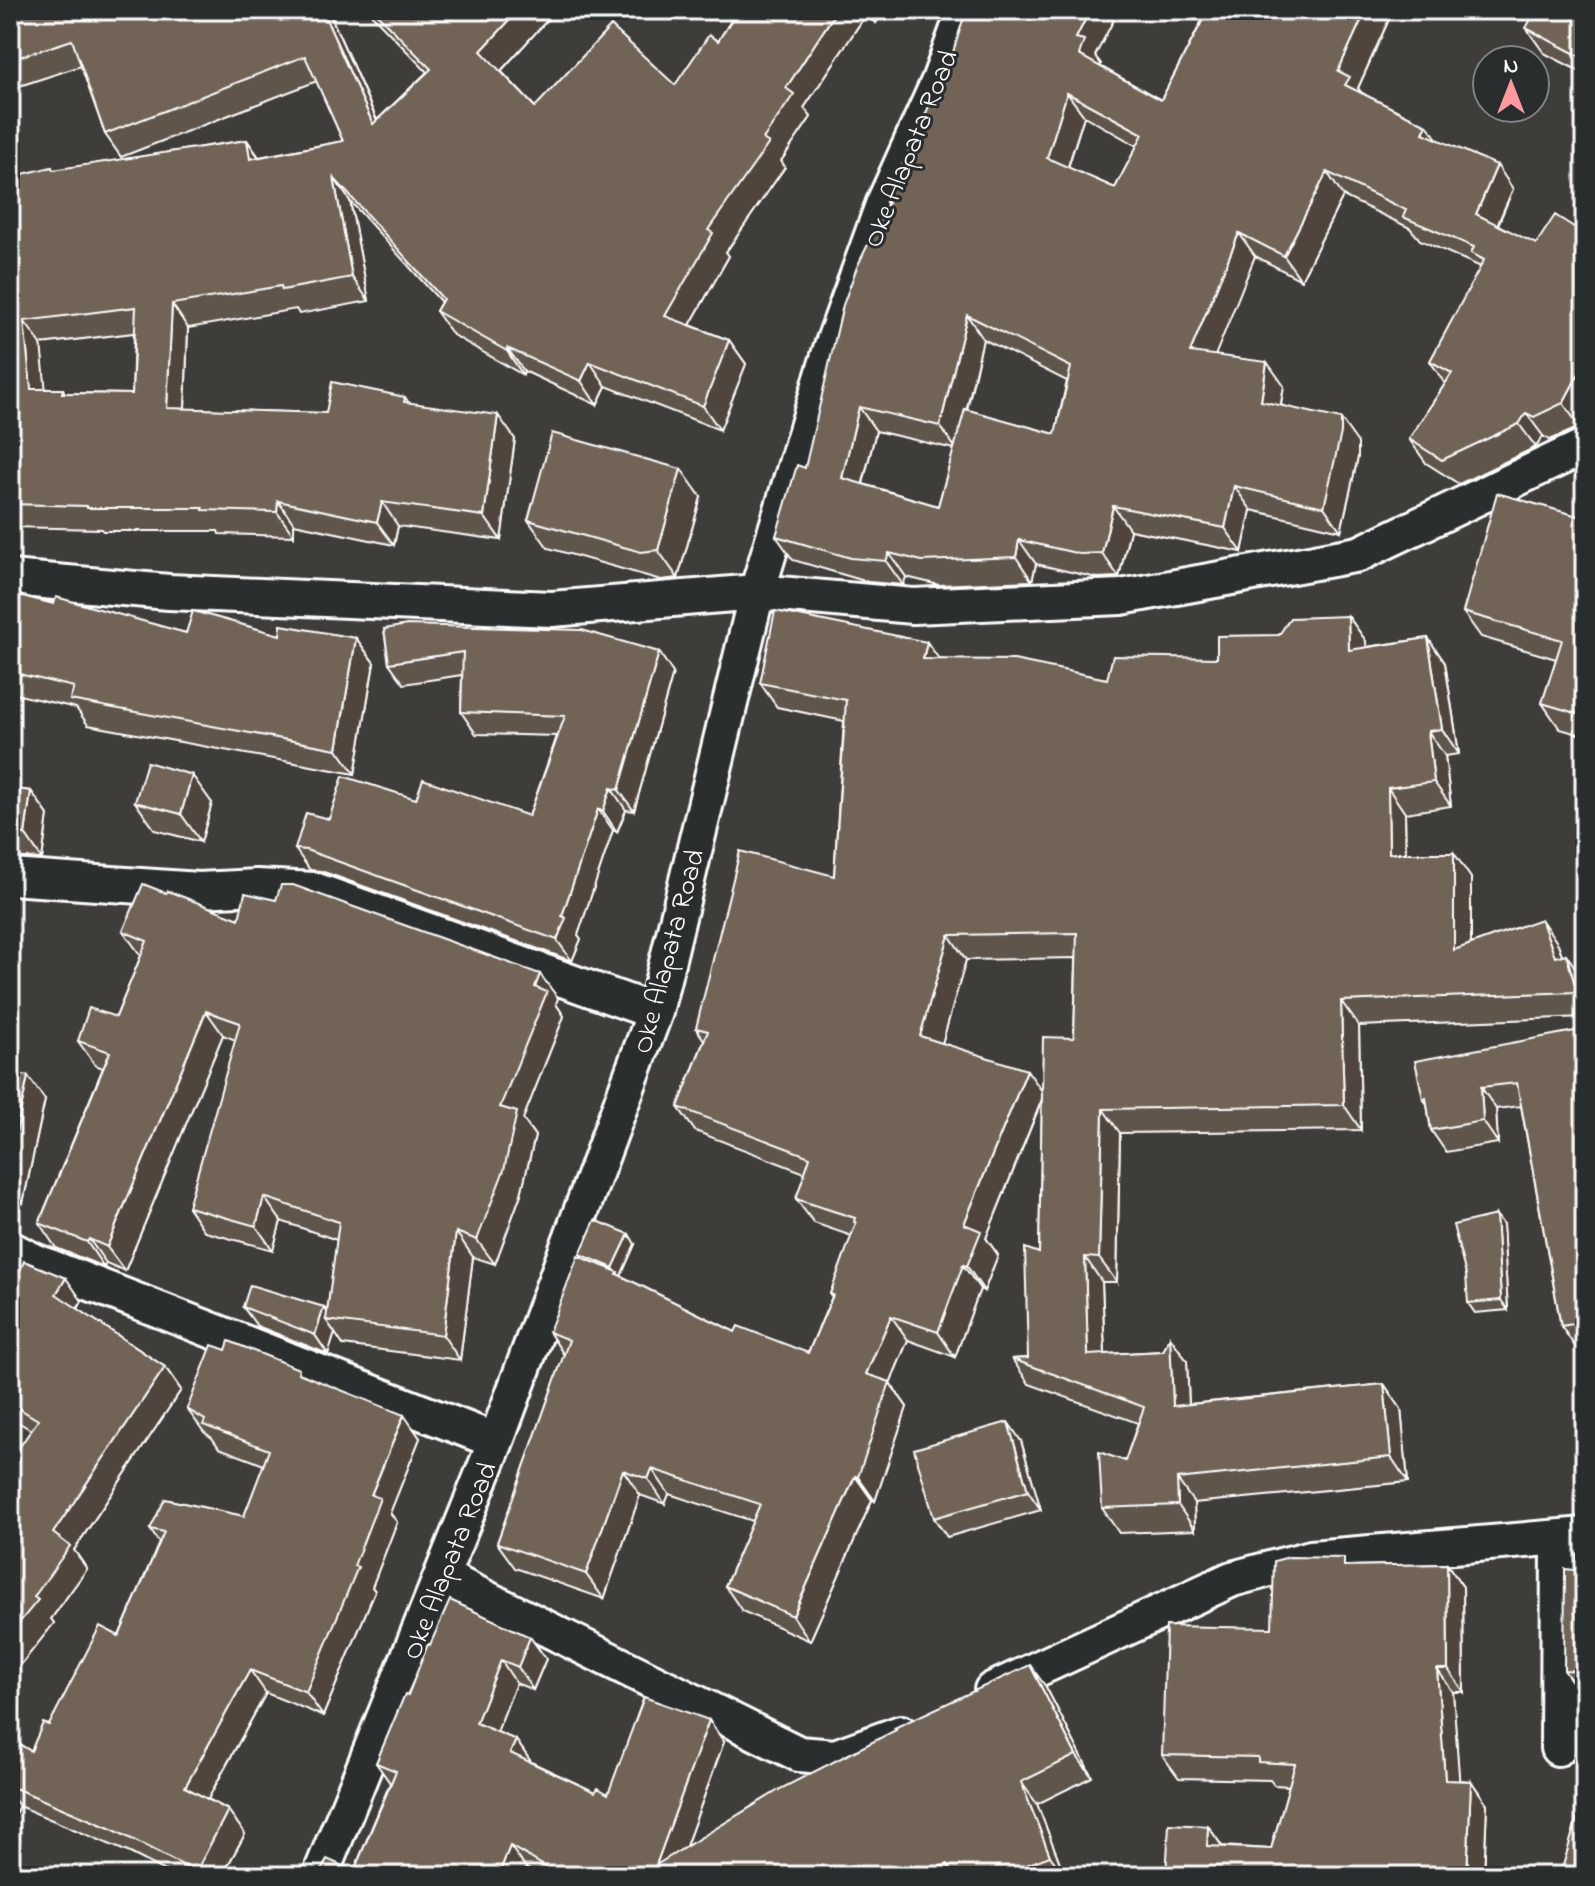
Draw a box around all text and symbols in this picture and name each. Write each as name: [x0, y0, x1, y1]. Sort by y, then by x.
street label: Oke Alapata Road: [854, 44, 971, 254]
north arrow: [1471, 44, 1551, 124]
text: N: [1504, 51, 1518, 83]
street label: Oke Alapata Road: [623, 845, 717, 1059]
street label: Oke Alapata Road: [393, 1456, 510, 1666]

